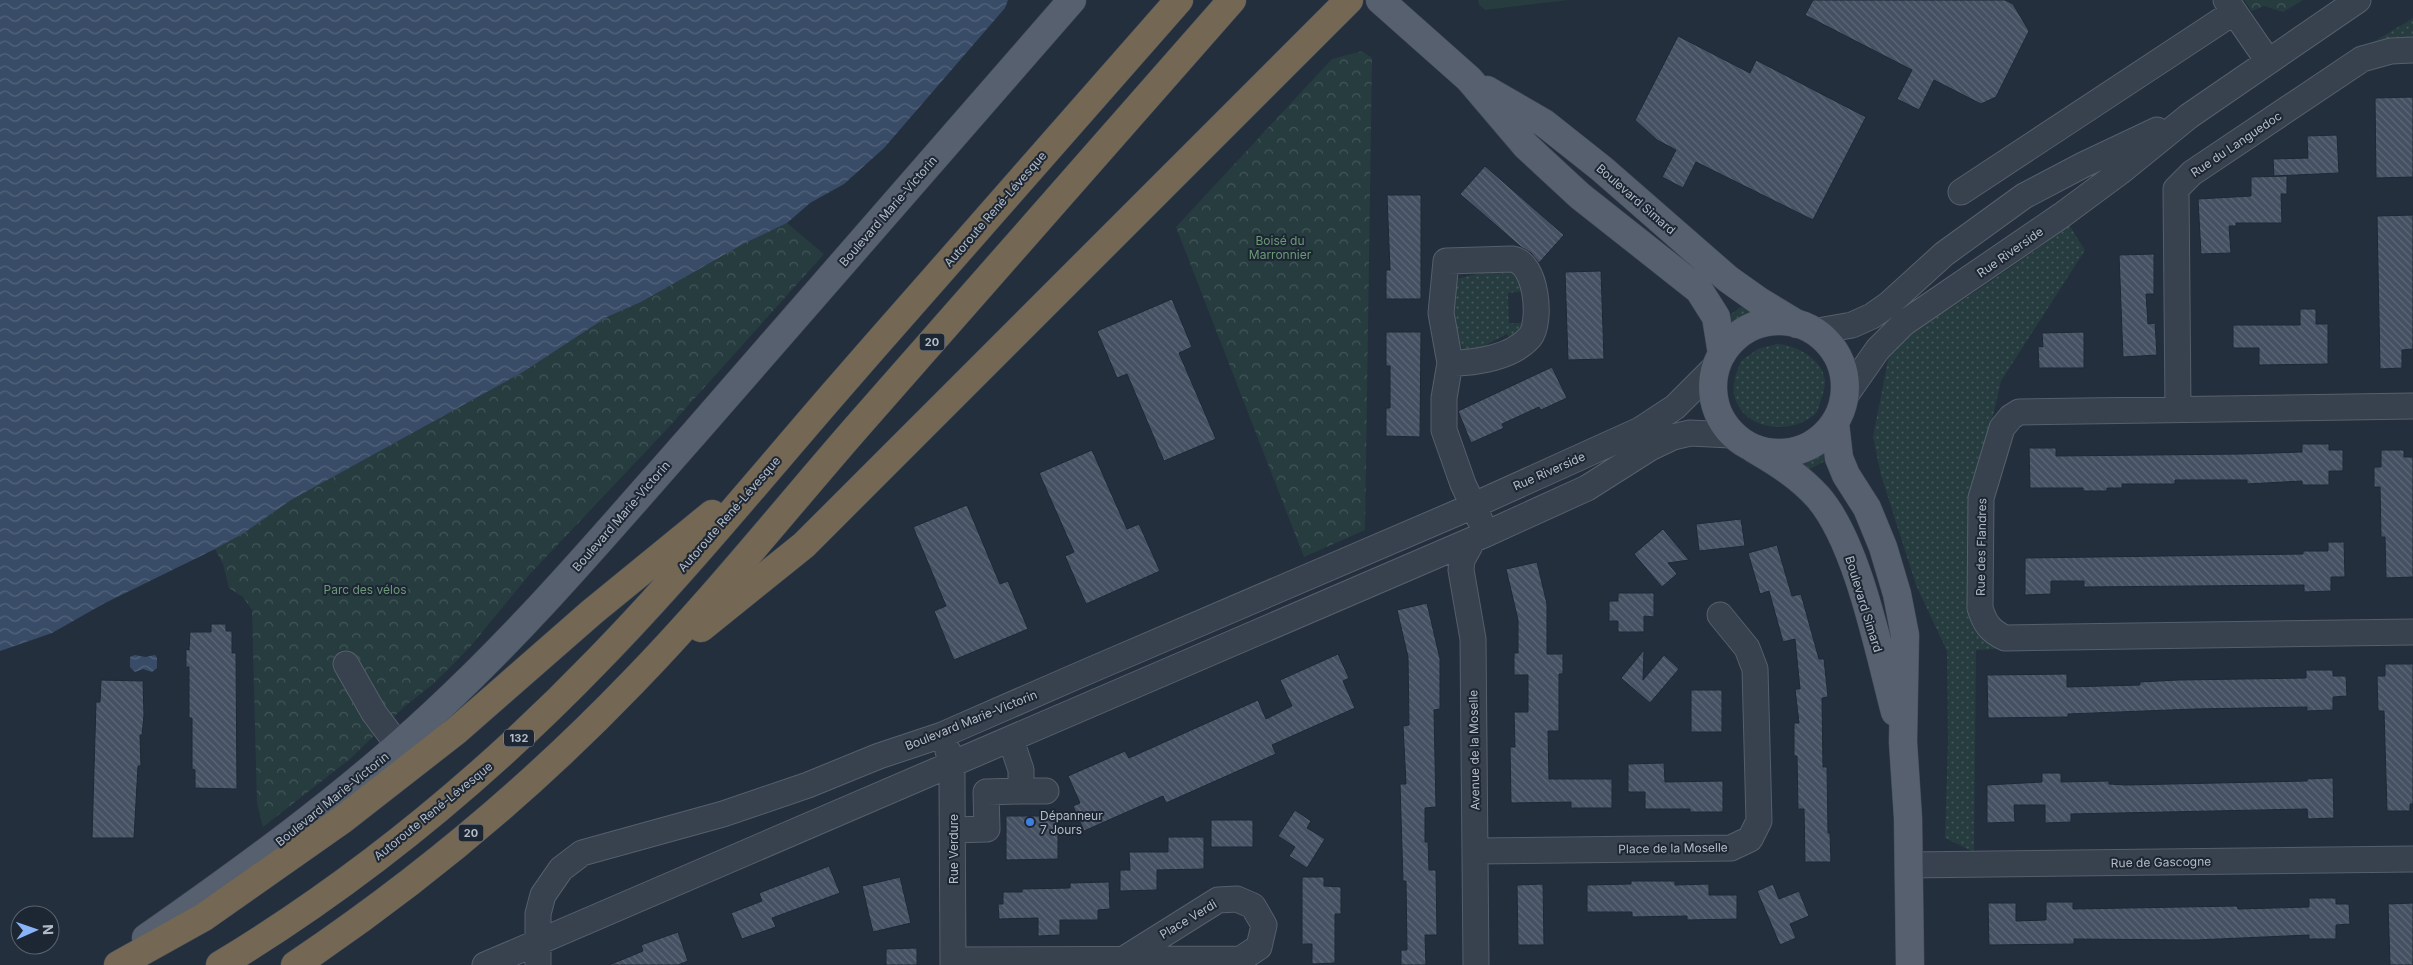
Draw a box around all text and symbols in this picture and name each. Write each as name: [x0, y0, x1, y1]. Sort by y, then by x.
street label: Rue du Languedoc: [2188, 108, 2284, 180]
street label: Autoroute René-Lévesque: [941, 148, 1049, 270]
street label: Boulevard Marie-Victorin: [836, 153, 940, 269]
street label: Boulevard Simard: [1593, 161, 1679, 237]
street label: Rue Riverside: [1974, 224, 2046, 280]
park label: Boisé du Marronnier: [1249, 233, 1312, 262]
road number: 20: [920, 334, 944, 351]
street label: Rue Riverside: [1511, 448, 1587, 494]
street label: Autoroute René-Lévesque: [675, 453, 783, 575]
street label: Boulevard Marie-Victorin: [569, 458, 673, 574]
street label: Rue des Flandres: [1973, 498, 1989, 596]
street label: Boulevard Simard: [1842, 554, 1886, 654]
park label: Parc des vélos: [324, 582, 406, 597]
street label: Boulevard Marie-Victorin: [903, 687, 1039, 753]
street label: Avenue de la Moselle: [1465, 690, 1483, 810]
road number: 132: [504, 730, 534, 746]
street label: Boulevard Marie-Victorin: [272, 749, 392, 849]
street label: Autoroute René-Lévesque: [371, 759, 495, 863]
place label: Dépanneur 7 Jours: [1040, 808, 1103, 837]
street label: Rue Verdure: [946, 814, 961, 884]
marker: Dépanneur 7 Jours: [1024, 816, 1036, 828]
road number: 20: [458, 824, 484, 841]
street label: Place de la Moselle: [1618, 840, 1728, 856]
street label: Rue de Gascogne: [2111, 854, 2211, 870]
street label: Place Verdi: [1157, 896, 1219, 942]
north arrow: [10, 905, 60, 955]
text: N: [40, 924, 57, 935]

